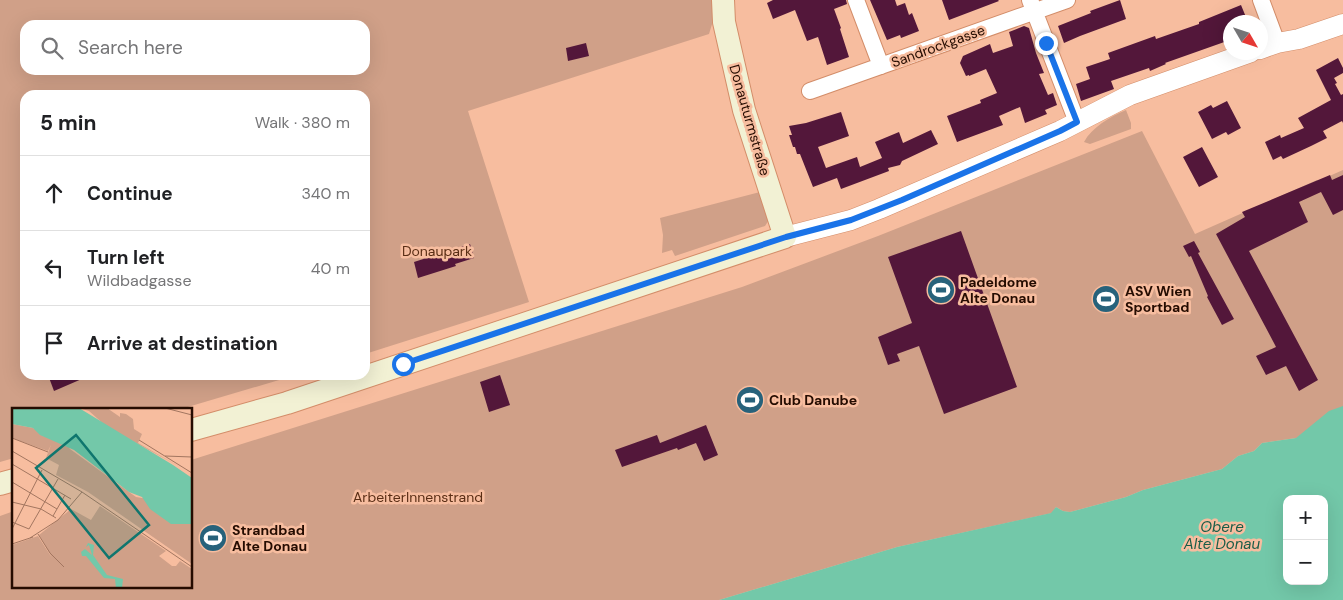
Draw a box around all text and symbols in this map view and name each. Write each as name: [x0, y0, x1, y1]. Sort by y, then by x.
north arrow: [1223, 15, 1268, 60]
search box: [20, 20, 370, 75]
street label: Sandrockgasse: [889, 21, 987, 71]
route end: [1035, 32, 1058, 55]
icon: search: [38, 34, 66, 62]
text: Search here: [78, 35, 183, 60]
street label: Donauturmstraße: [726, 62, 774, 178]
text: 5 min: [40, 109, 96, 137]
text: Walk · 380 m: [255, 112, 350, 133]
icon: ahead: [40, 179, 68, 207]
text: Continue: [87, 181, 173, 206]
text: 340 m: [301, 183, 350, 204]
park label: Donaupark: [402, 242, 472, 260]
text: Turn left: [87, 245, 165, 270]
icon: left: [40, 254, 68, 282]
text: 40 m: [311, 258, 350, 279]
text: Wildbadgasse: [87, 270, 191, 291]
place label: Padeldome Alte Donau: [960, 273, 1037, 307]
sports icon: Padeldome Alte Donau: [926, 275, 956, 305]
place label: ASV Wien Sportbad: [1125, 282, 1191, 316]
sports icon: ASV Wien Sportbad: [1091, 284, 1121, 314]
icon: arrive: [40, 329, 68, 357]
text: Arrive at destination: [87, 331, 278, 356]
route start: [392, 353, 415, 376]
sports icon: Club Danube: [735, 385, 765, 415]
place label: Club Danube: [769, 391, 857, 409]
inset map: [12, 408, 192, 588]
park label: ArbeiterInnenstrand: [353, 488, 483, 506]
map controls: [1283, 495, 1328, 585]
button: +: [1283, 495, 1328, 540]
water label: Obere Alte Donau: [1183, 517, 1261, 554]
place label: Strandbad Alte Donau: [232, 521, 307, 555]
sports icon: Strandbad Alte Donau: [198, 523, 228, 553]
button: −: [1283, 540, 1328, 585]

